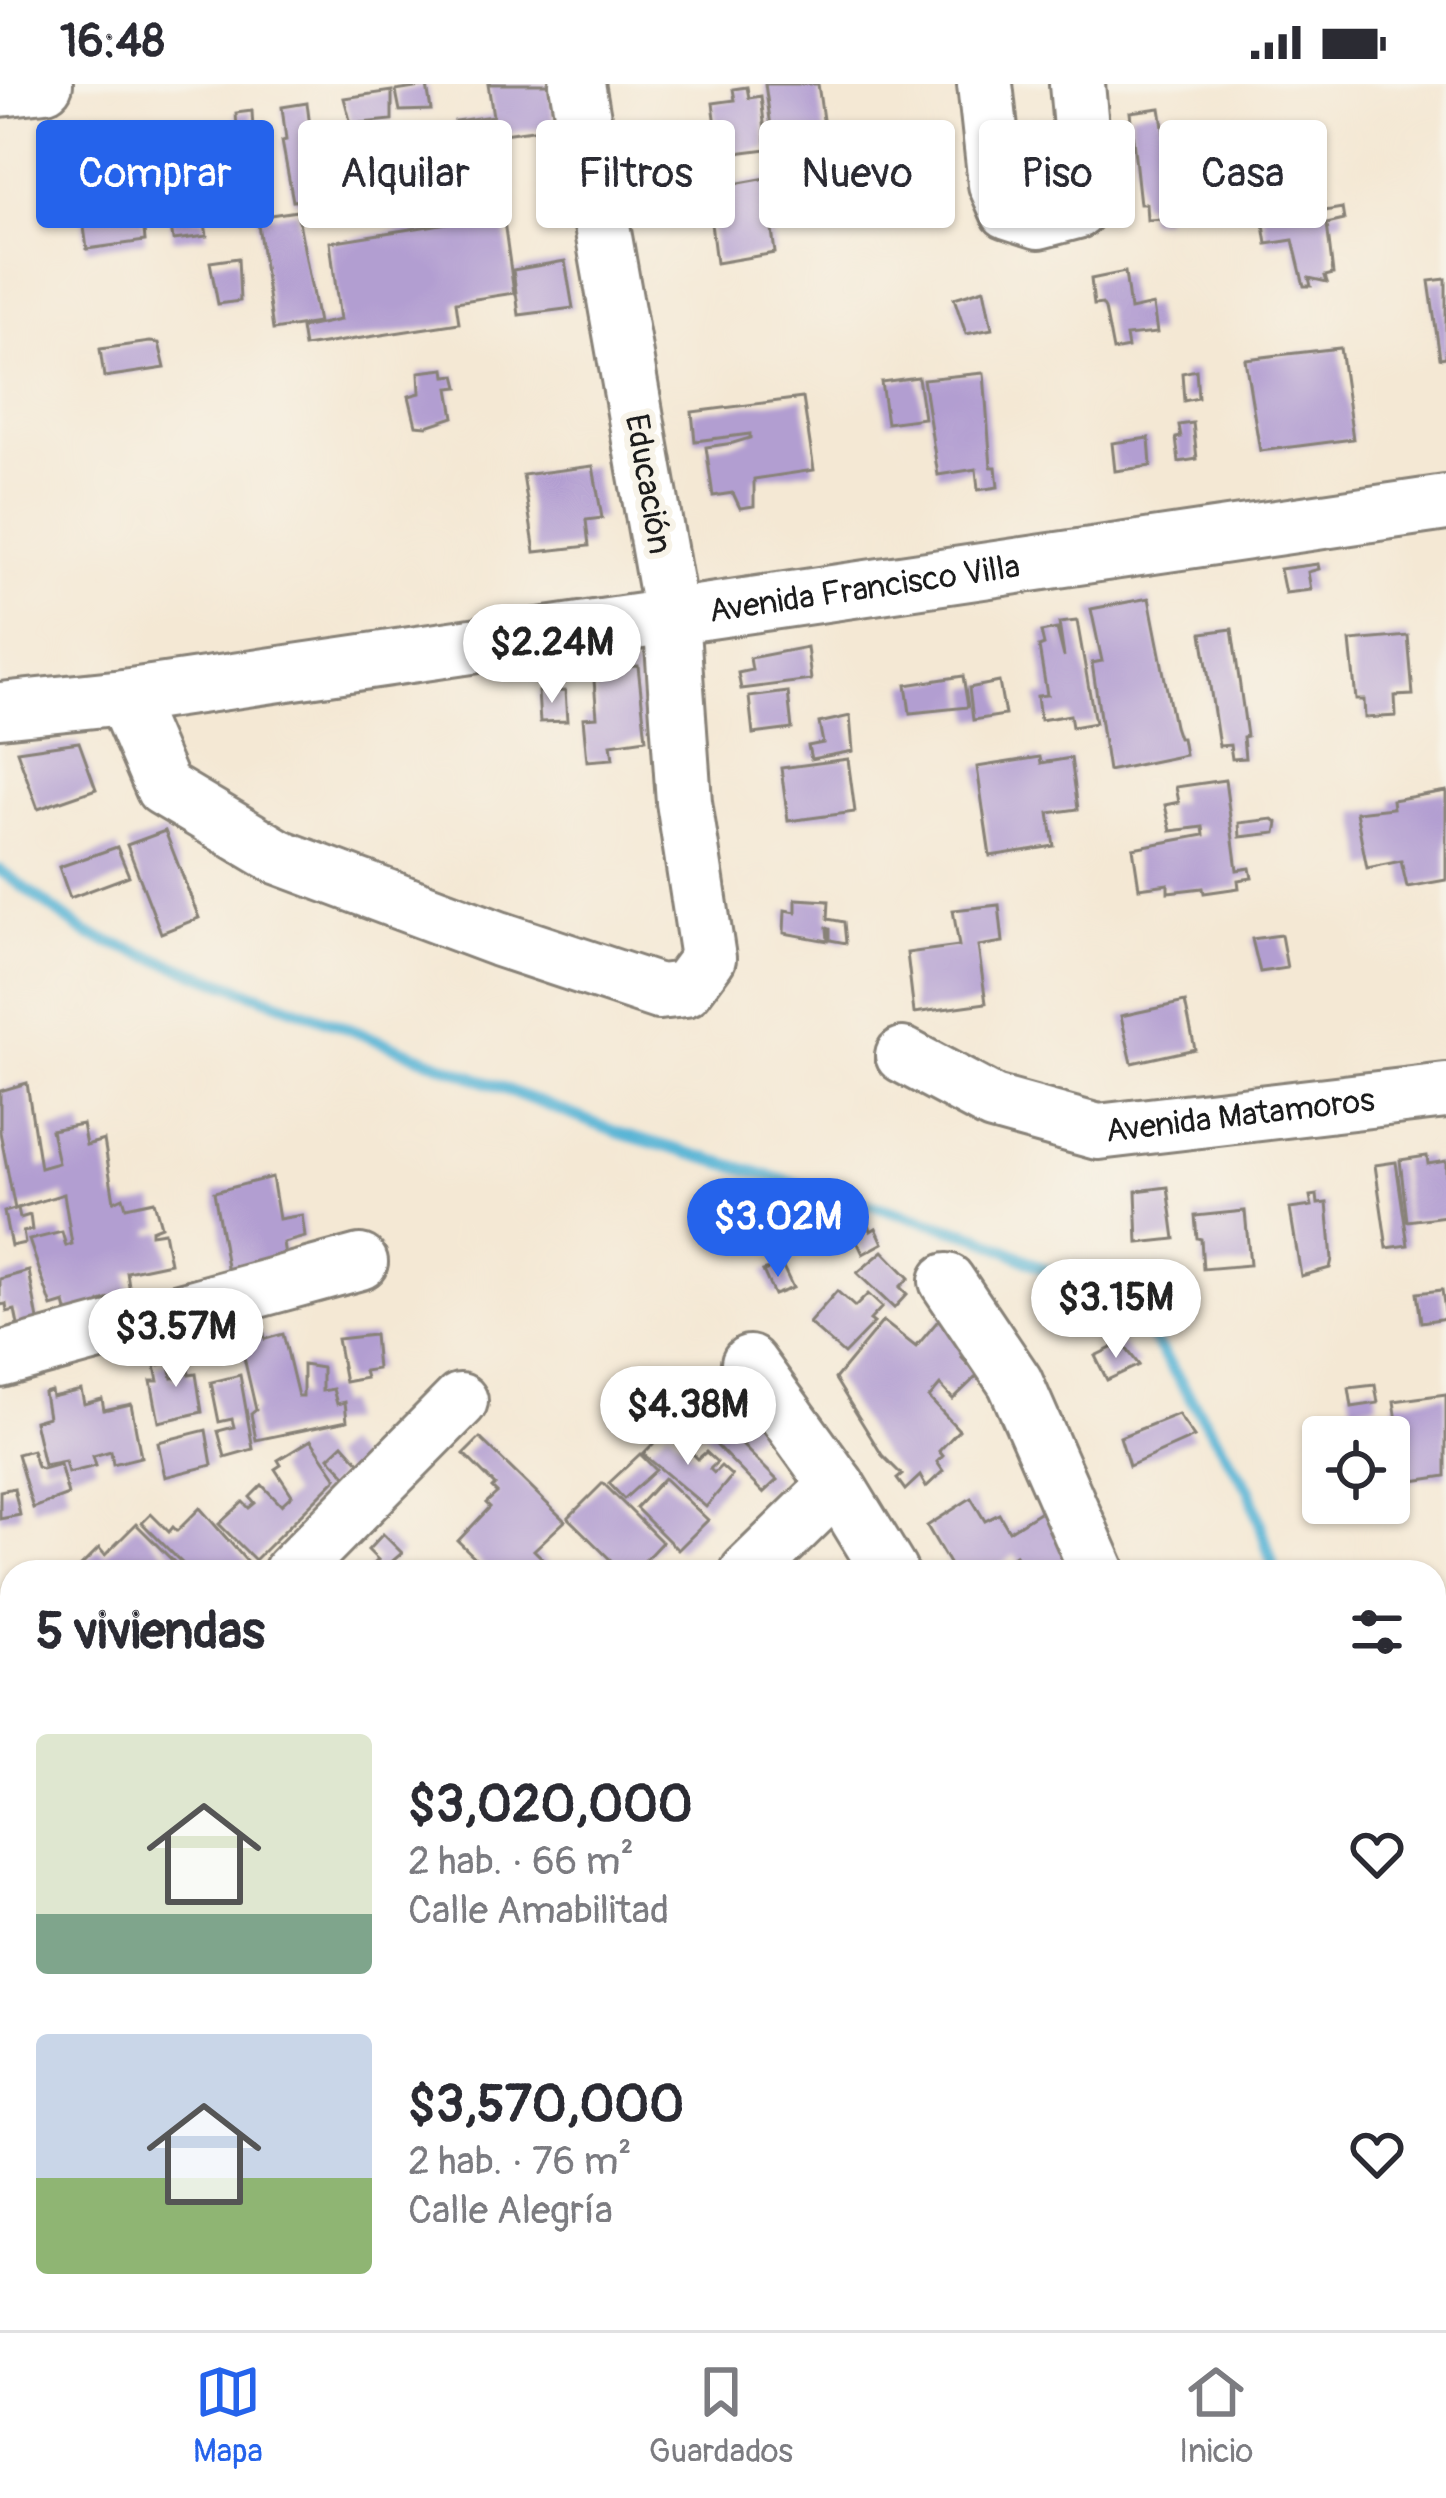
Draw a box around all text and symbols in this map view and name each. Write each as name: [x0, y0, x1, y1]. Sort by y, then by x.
text: 16:48: [60, 14, 165, 70]
chip: Comprar: [36, 120, 274, 228]
chip: Alquilar: [298, 120, 512, 228]
chip: Filtros: [536, 120, 735, 228]
chip: Nuevo: [759, 120, 955, 228]
chip: Piso: [979, 120, 1135, 228]
chip: Casa: [1159, 120, 1327, 228]
street label: Educación: [616, 411, 680, 557]
street label: Avenida Francisco Villa: [706, 545, 1023, 631]
pin: $2.24M: [454, 604, 650, 706]
text: $2.24M: [490, 618, 614, 667]
street label: Avenida Matamoros: [1103, 1079, 1377, 1151]
pin: $3.02M: [680, 1178, 876, 1280]
text: $3.02M: [714, 1192, 842, 1241]
pin: $3.15M: [1018, 1259, 1214, 1361]
text: $3.15M: [1058, 1273, 1174, 1322]
pin: $3.57M: [78, 1288, 274, 1390]
text: $3.57M: [115, 1302, 237, 1351]
pin: $4.38M: [590, 1366, 786, 1468]
text: $4.38M: [627, 1380, 749, 1429]
map controls: [1302, 1416, 1410, 1524]
button: locate: [1302, 1416, 1410, 1524]
icon: filters: [1344, 1599, 1410, 1665]
text: 5 viviendas: [36, 1600, 265, 1664]
text: $3,020,000: [408, 1773, 693, 1837]
icon: home: [132, 1782, 276, 1926]
icon: heart: [1344, 1821, 1410, 1887]
text: 2 hab. · 66 m²: [408, 1837, 634, 1886]
text: Calle Amabilitad: [408, 1886, 669, 1935]
text: $3,570,000: [408, 2073, 684, 2137]
icon: home: [132, 2082, 276, 2226]
icon: heart: [1344, 2121, 1410, 2187]
text: 2 hab. · 76 m²: [408, 2137, 632, 2186]
text: Calle Alegría: [408, 2186, 613, 2235]
tab: Mapa: [193, 2359, 263, 2472]
tab: Guardados: [649, 2359, 793, 2472]
tab: Inicio: [1179, 2359, 1253, 2472]

